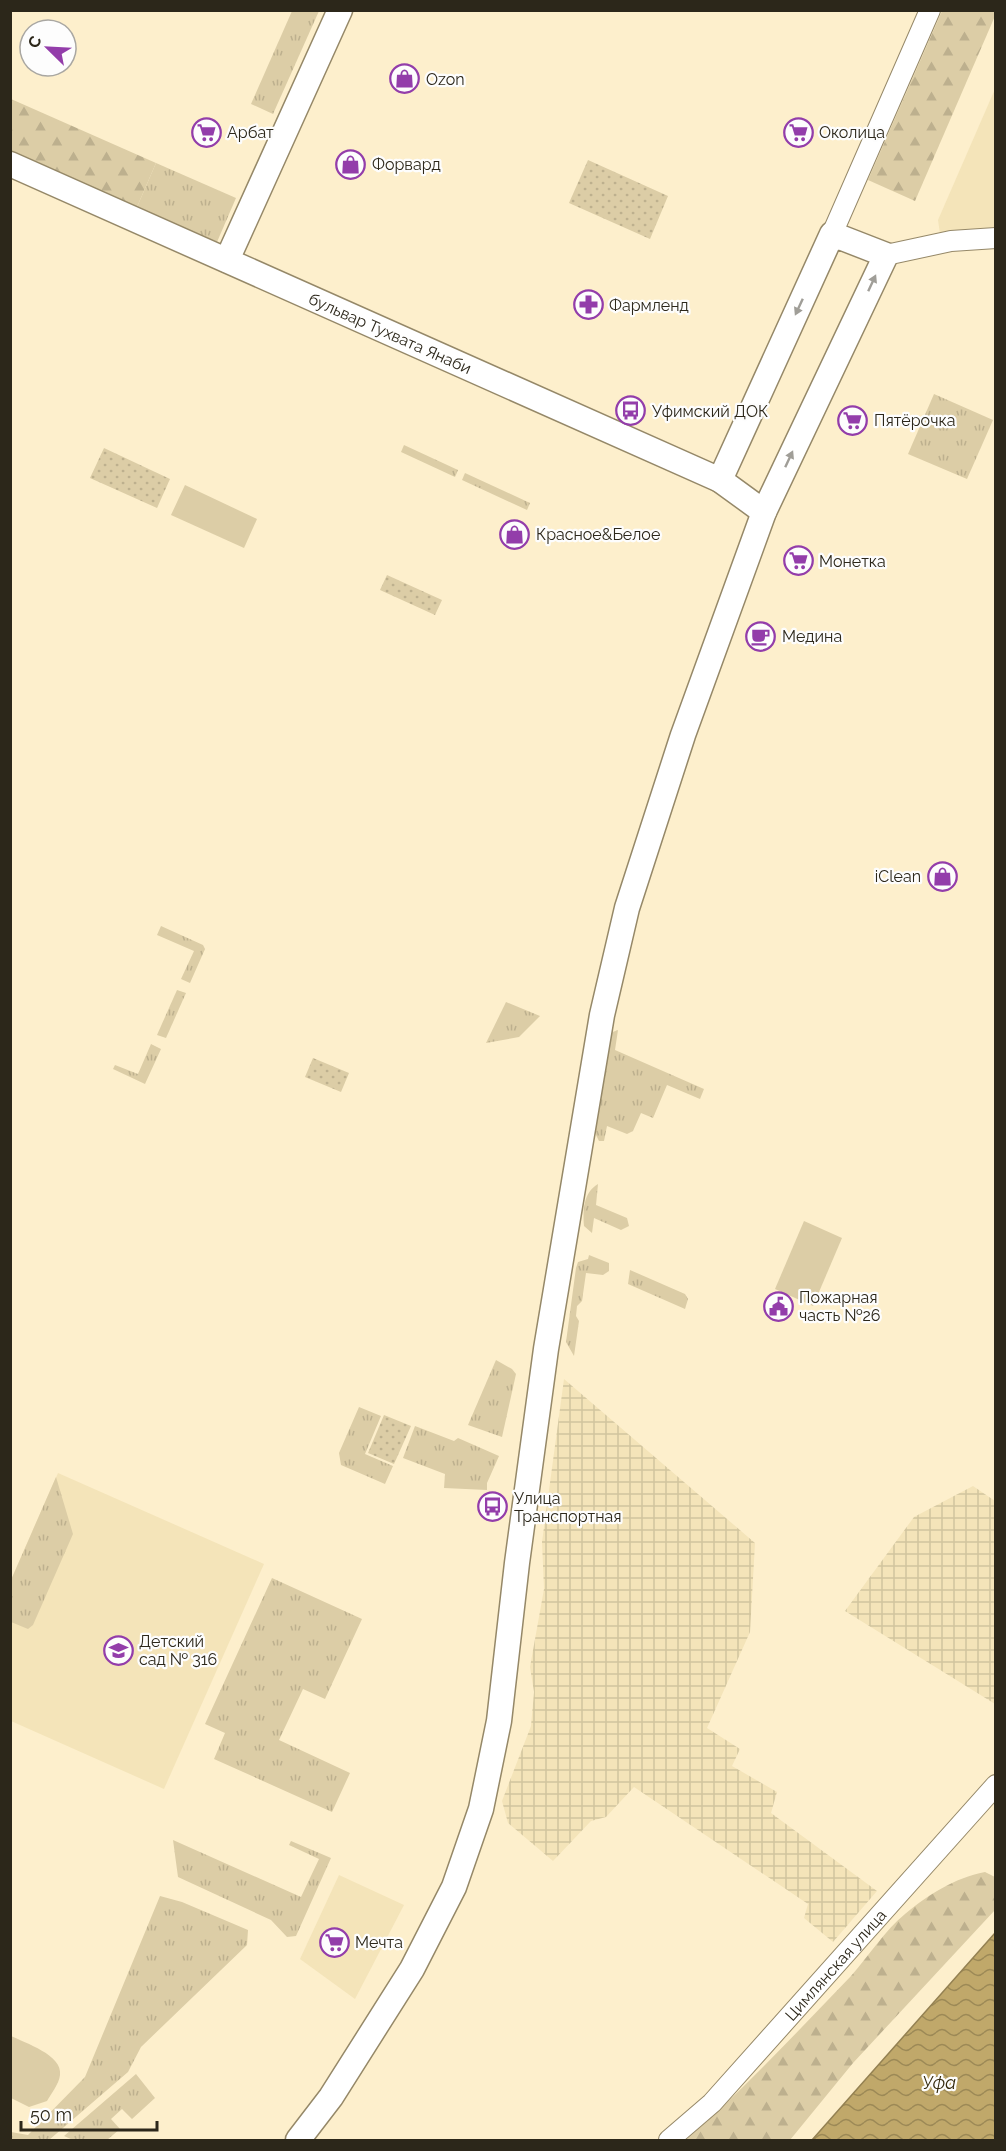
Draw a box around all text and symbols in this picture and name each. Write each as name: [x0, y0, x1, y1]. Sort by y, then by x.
north arrow: [18, 18, 78, 78]
text: С: [24, 33, 46, 51]
shop icon: Ozon: [389, 63, 421, 95]
place label: Ozon: [426, 70, 465, 89]
supermarket icon: Арбат: [190, 116, 222, 148]
supermarket icon: Околица: [782, 116, 814, 148]
place label: Арбат: [227, 123, 274, 142]
place label: Околица: [819, 123, 885, 142]
shop icon: Форвард: [335, 148, 367, 180]
place label: Форвард: [372, 155, 441, 174]
one-way arrow: [868, 274, 877, 291]
street label: бульвар Тухвата Янаби: [306, 289, 474, 378]
pharmacy icon: Фармленд: [572, 289, 604, 321]
place label: Фармленд: [609, 296, 689, 315]
one-way arrow: [794, 298, 804, 316]
bus stop icon: Уфимский ДОК: [615, 395, 647, 427]
place label: Уфимский ДОК: [652, 402, 768, 421]
supermarket icon: Пятёрочка: [837, 404, 869, 436]
place label: Пятёрочка: [874, 411, 955, 430]
one-way arrow: [784, 450, 793, 467]
shop icon: Красное&Белое: [499, 518, 531, 550]
place label: Красное&Белое: [536, 525, 660, 544]
supermarket icon: Монетка: [782, 545, 814, 577]
place label: Монетка: [819, 552, 886, 571]
cafe icon: Медина: [745, 620, 777, 652]
place label: Медина: [782, 627, 842, 646]
shop icon: iClean: [926, 860, 958, 892]
place label: iClean: [875, 867, 921, 886]
place label: Пожарная часть №26: [799, 1288, 881, 1325]
public building icon: Пожарная часть №26: [762, 1290, 794, 1322]
place label: Улица Транспортная: [514, 1489, 621, 1526]
bus stop icon: Улица Транспортная: [477, 1491, 509, 1523]
place label: Детский сад № 316: [139, 1632, 217, 1669]
school or university icon: Детский сад № 316: [102, 1634, 134, 1666]
street label: Цимлянская улица: [781, 1906, 890, 2025]
supermarket icon: Мечта: [318, 1926, 350, 1958]
place label: Мечта: [355, 1933, 403, 1952]
water label: Уфа: [922, 2072, 956, 2093]
scale bar: [21, 2094, 158, 2132]
text: 50 m: [30, 2104, 72, 2125]

